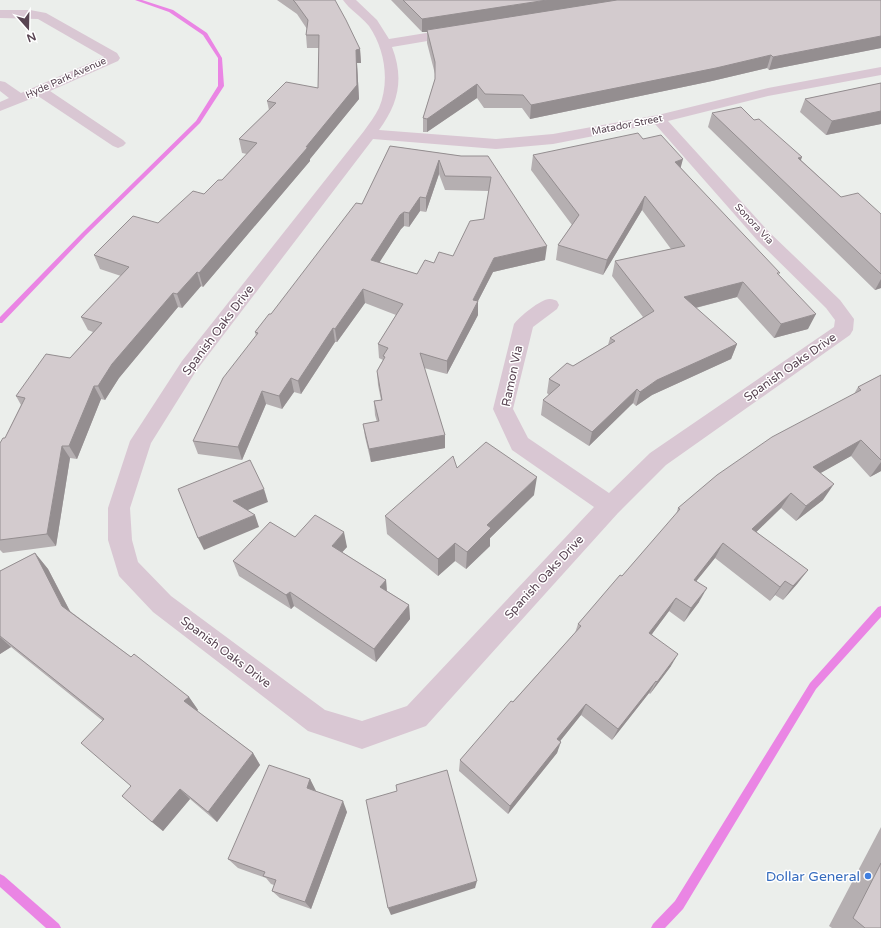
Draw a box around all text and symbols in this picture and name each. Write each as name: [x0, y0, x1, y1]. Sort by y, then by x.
north arrow: [8, 8, 48, 48]
text: N: [25, 29, 38, 45]
street label: Hyde Park Avenue: [24, 55, 109, 101]
street label: Matador Street: [591, 112, 664, 138]
street label: Sonora Via: [732, 201, 776, 247]
street label: Spanish Oaks Drive: [179, 282, 257, 378]
street label: Spanish Oaks Drive: [741, 330, 839, 404]
street label: Ramon Via: [499, 344, 525, 408]
street label: Spanish Oaks Drive: [502, 532, 587, 622]
street label: Spanish Oaks Drive: [178, 613, 274, 691]
place label: Dollar General: [766, 868, 860, 885]
marker: Dollar General: [863, 871, 873, 881]

